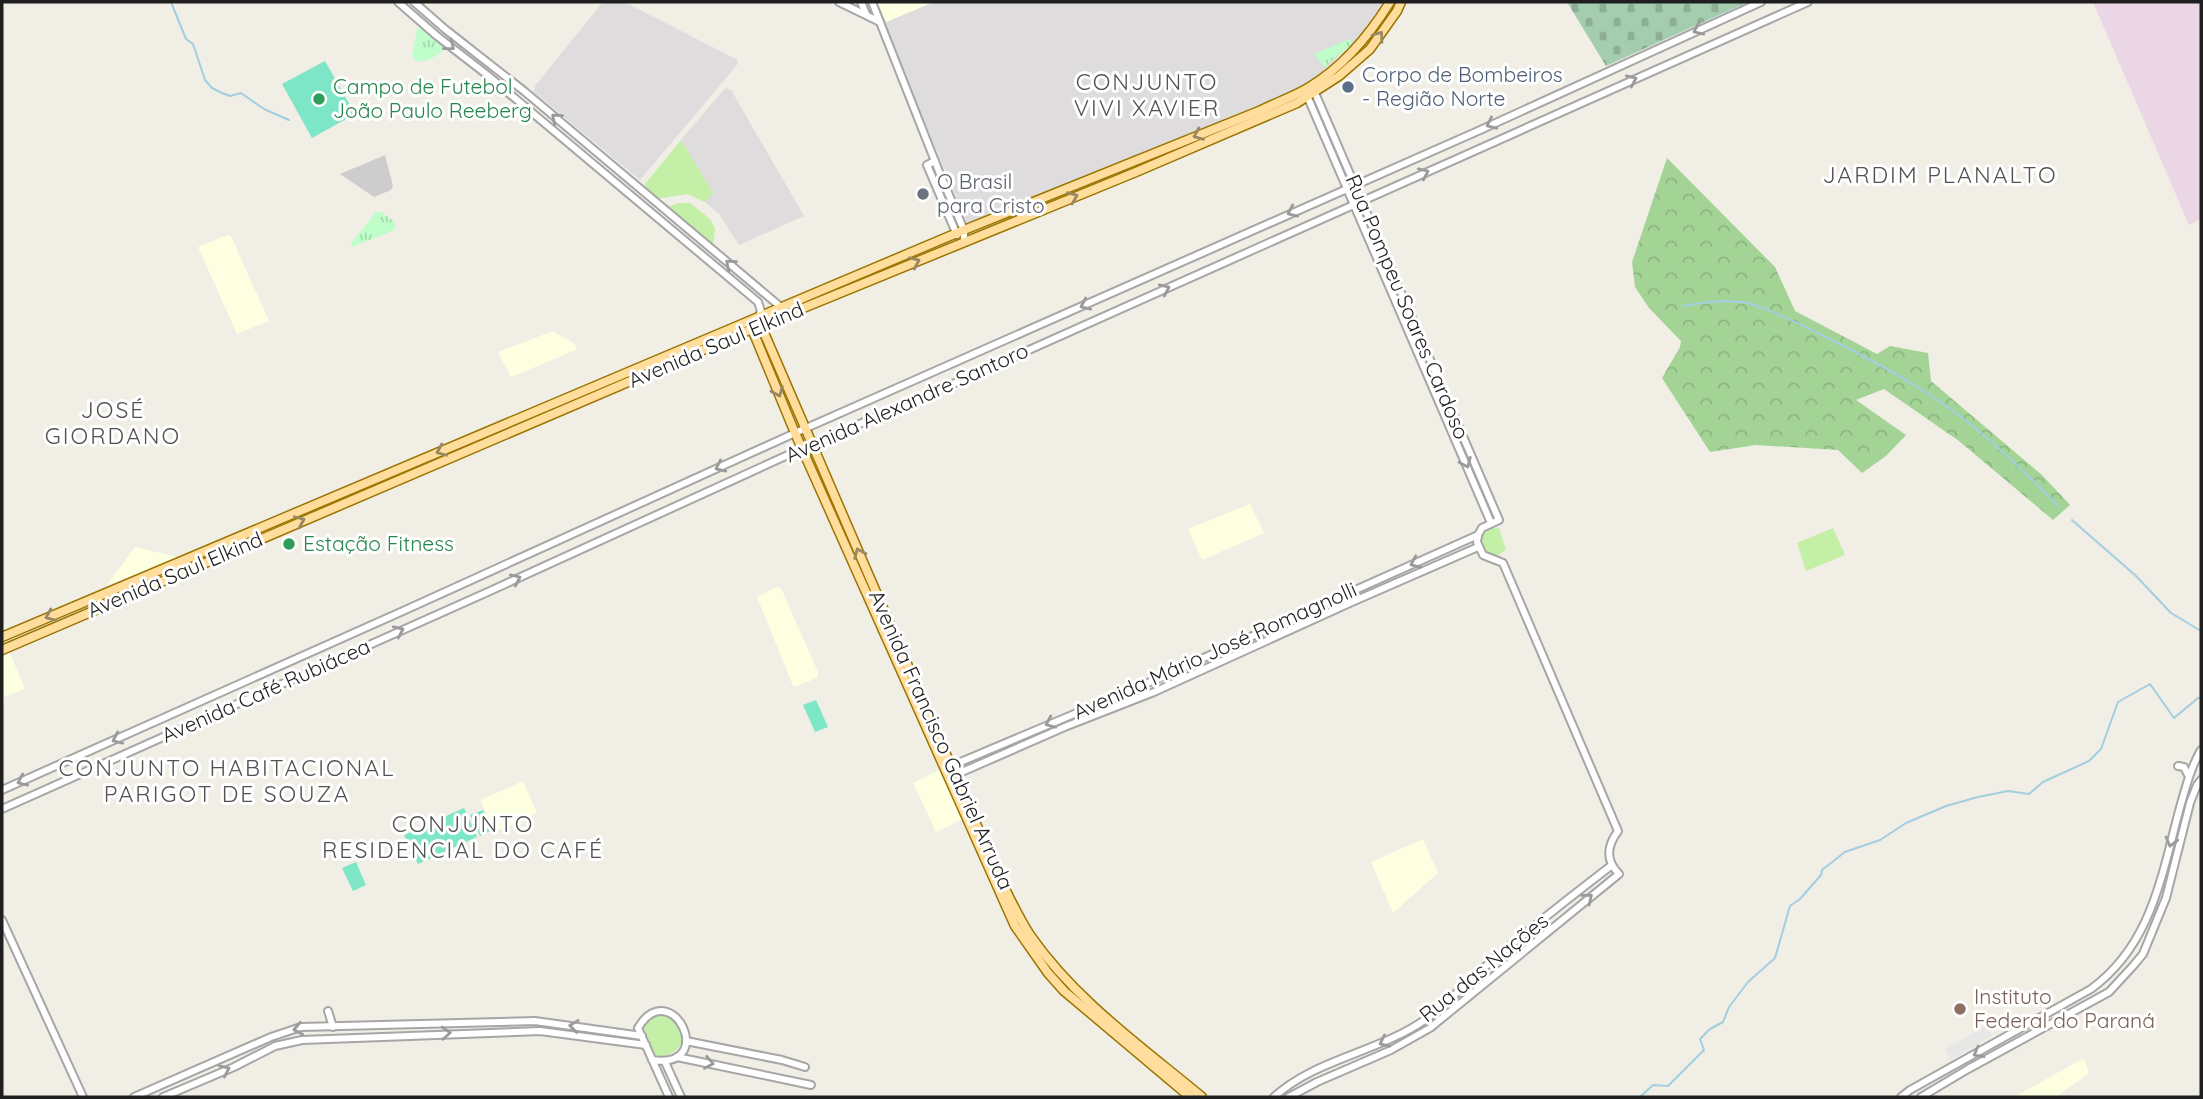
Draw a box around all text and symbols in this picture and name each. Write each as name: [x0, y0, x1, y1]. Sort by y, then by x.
one-way arrow: [1693, 22, 1706, 36]
one-way arrow: [1371, 31, 1383, 44]
one-way arrow: [442, 38, 454, 51]
place label: Corpo de Bombeiros - Região Norte: [1362, 61, 1563, 111]
district label: CONJUNTO VIVI XAVIER: [1074, 67, 1220, 122]
place label: Campo de Futebol João Paulo Reeberg: [333, 73, 532, 123]
one-way arrow: [1624, 74, 1637, 88]
marker: Corpo de Bombeiros - Região Norte: [1340, 79, 1356, 95]
marker: Campo de Futebol João Paulo Reeberg: [311, 91, 327, 107]
one-way arrow: [551, 114, 564, 126]
one-way arrow: [1486, 116, 1499, 130]
one-way arrow: [1193, 127, 1205, 141]
district label: JARDIM PLANALTO: [1822, 160, 2058, 189]
one-way arrow: [1416, 167, 1429, 181]
place label: O Brasil para Cristo: [937, 168, 1045, 218]
street label: Rua Pompeu Soares Cardoso: [1340, 170, 1476, 443]
marker: O Brasil para Cristo: [915, 186, 931, 202]
one-way arrow: [1066, 192, 1078, 206]
one-way arrow: [1287, 204, 1299, 218]
one-way arrow: [908, 256, 921, 270]
one-way arrow: [725, 260, 738, 272]
one-way arrow: [1158, 283, 1171, 297]
street label: Avenida Saul Elkind: [624, 295, 807, 393]
one-way arrow: [1079, 297, 1092, 311]
street label: Avenida Alexandre Santoro: [781, 337, 1032, 467]
one-way arrow: [770, 385, 784, 397]
district label: JOSÉ GIORDANO: [45, 395, 181, 450]
one-way arrow: [435, 443, 447, 457]
one-way arrow: [1457, 456, 1471, 468]
one-way arrow: [715, 459, 727, 473]
one-way arrow: [294, 516, 306, 530]
street label: Avenida Saul Elkind: [83, 525, 266, 623]
place label: Estação Fitness: [303, 530, 454, 556]
marker: Estação Fitness: [281, 536, 297, 552]
one-way arrow: [853, 548, 867, 560]
one-way arrow: [1410, 555, 1423, 569]
one-way arrow: [509, 573, 521, 587]
street label: Avenida Mário José Romagnolli: [1069, 576, 1360, 725]
street label: Avenida Francisco Gabriel Arruda: [864, 586, 1020, 893]
one-way arrow: [45, 608, 58, 622]
one-way arrow: [392, 625, 405, 639]
street label: Avenida Café Rubiácea: [157, 632, 374, 748]
one-way arrow: [1045, 715, 1057, 729]
one-way arrow: [112, 731, 124, 745]
district label: CONJUNTO HABITACIONAL PARIGOT DE SOUZA: [59, 753, 395, 808]
one-way arrow: [17, 773, 29, 787]
district label: CONJUNTO RESIDENCIAL DO CAFÉ: [322, 809, 604, 864]
one-way arrow: [2164, 836, 2179, 848]
one-way arrow: [1580, 894, 1593, 906]
street label: Rua das Nações: [1414, 907, 1553, 1027]
place label: Instituto Federal do Paraná: [1974, 983, 2155, 1033]
marker: Instituto Federal do Paraná: [1952, 1001, 1968, 1017]
one-way arrow: [568, 1019, 579, 1034]
one-way arrow: [292, 1021, 304, 1036]
one-way arrow: [441, 1026, 452, 1041]
one-way arrow: [1379, 1033, 1391, 1047]
one-way arrow: [1973, 1045, 1985, 1058]
one-way arrow: [703, 1055, 715, 1070]
one-way arrow: [218, 1064, 231, 1078]

